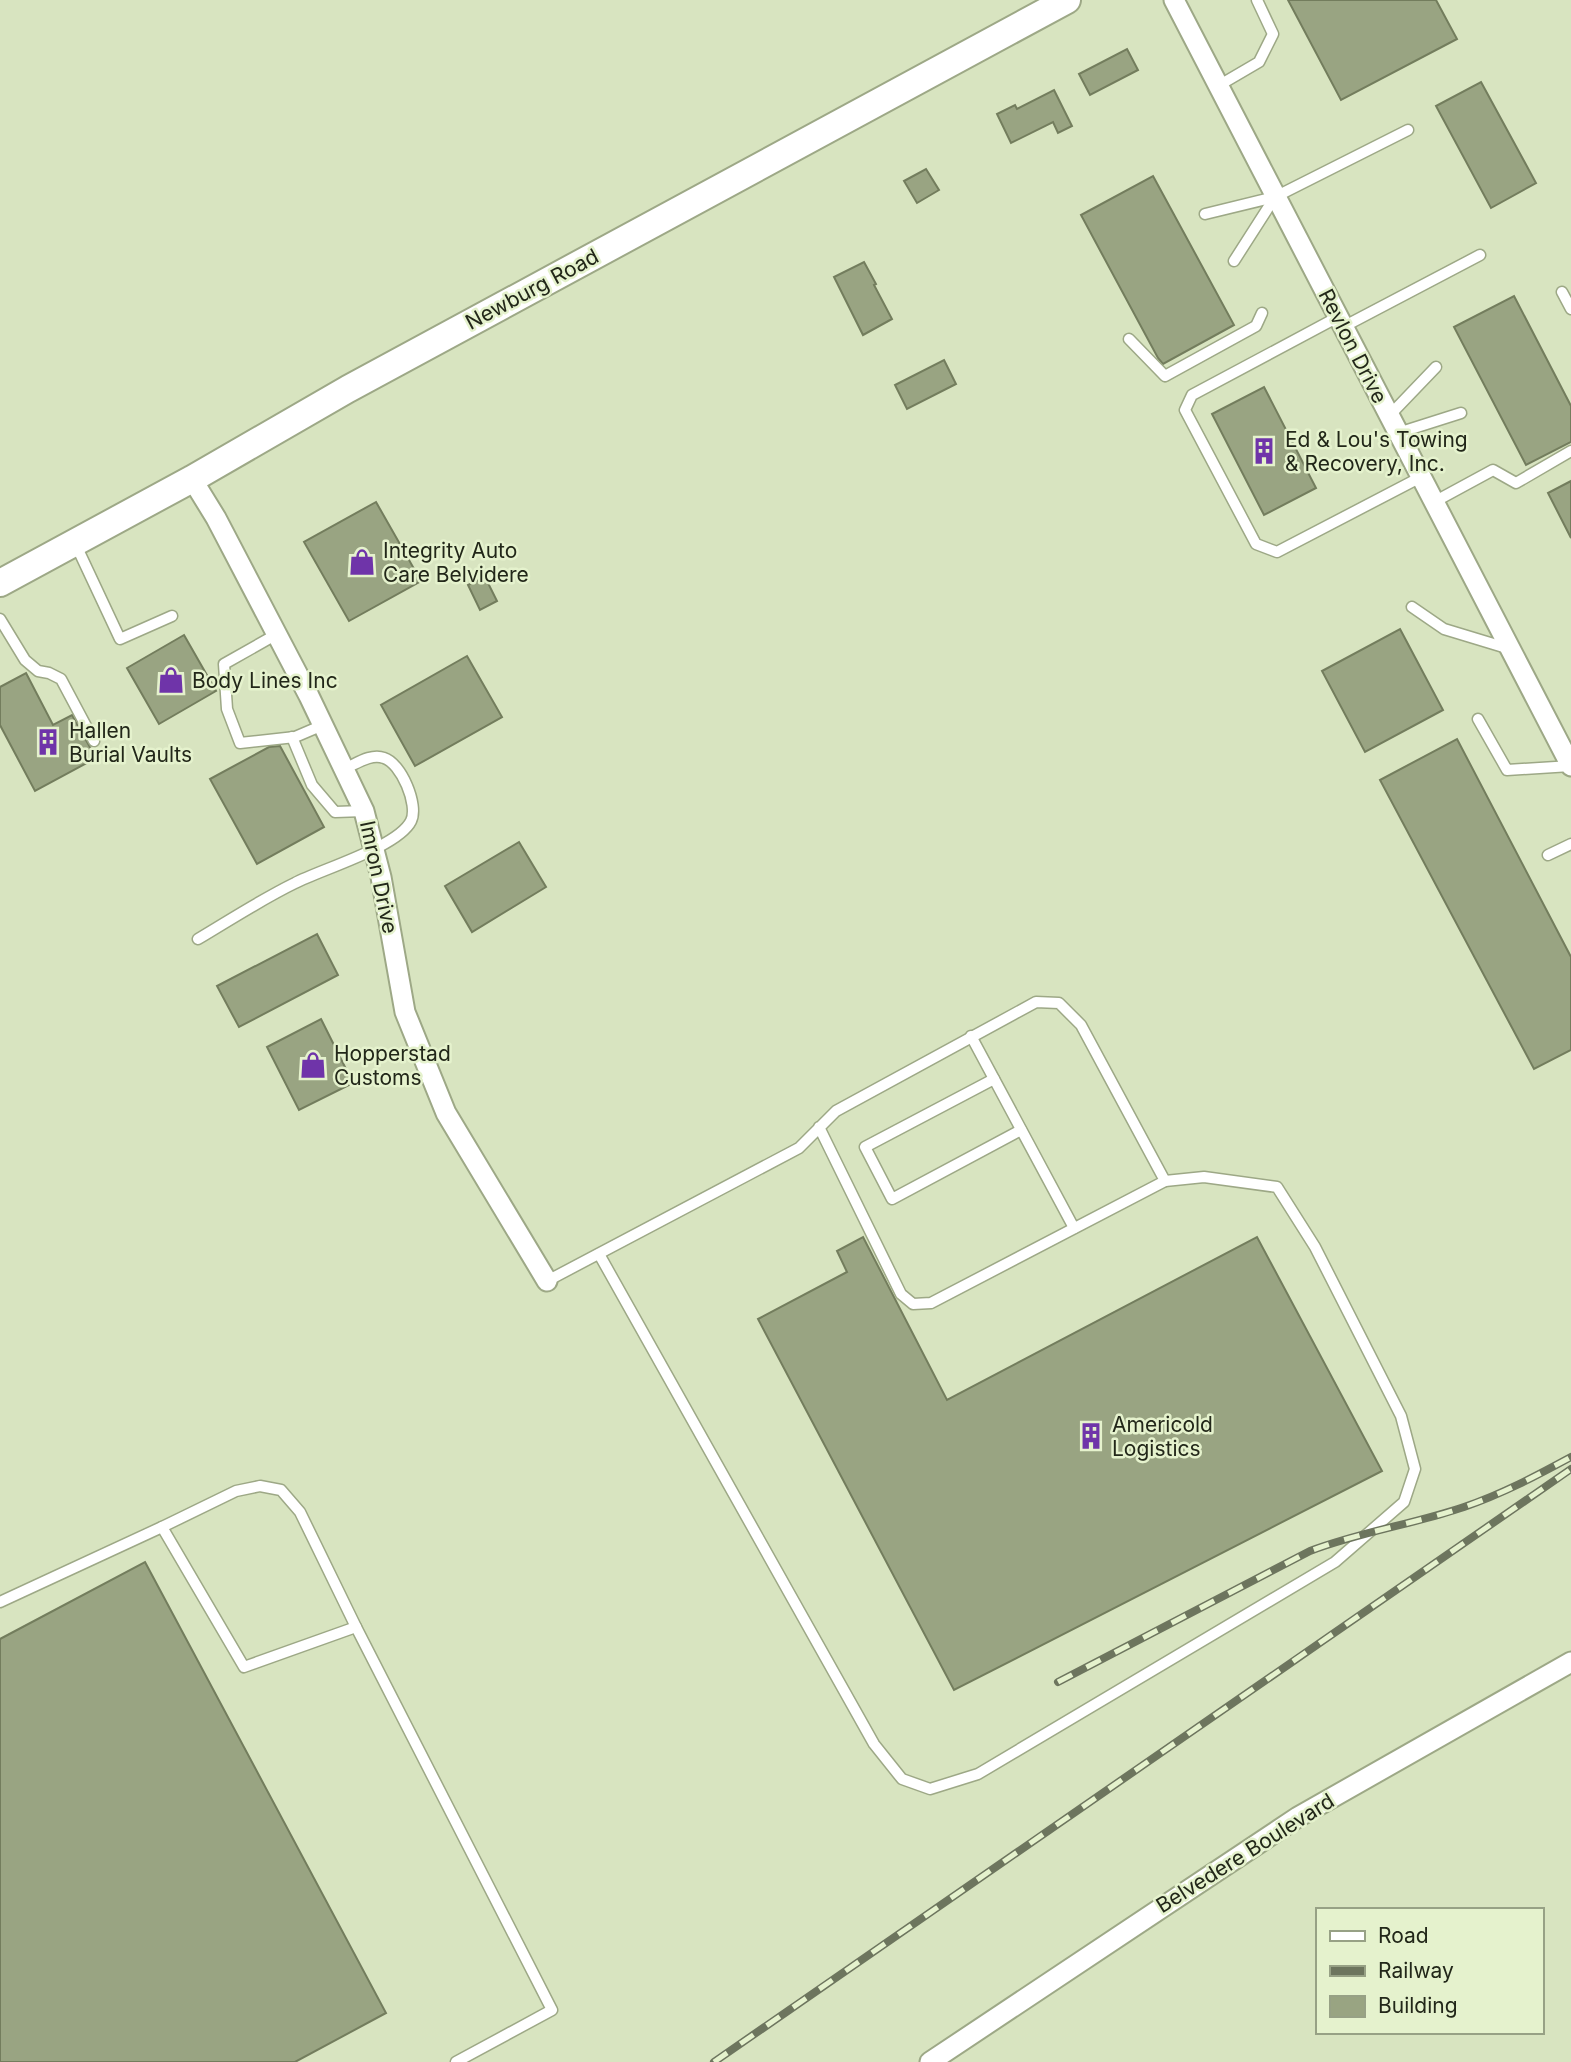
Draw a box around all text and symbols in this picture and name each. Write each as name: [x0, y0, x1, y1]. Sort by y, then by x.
street label: Newburg Road: [461, 243, 603, 335]
street label: Revlon Drive: [1313, 285, 1393, 407]
place label: Ed & Lou's Towing & Recovery, Inc.: [1285, 427, 1468, 476]
building icon: Ed & Lou's Towing & Recovery, Inc.: [1249, 436, 1279, 466]
place label: Integrity Auto Care Belvidere: [383, 538, 529, 587]
shop icon: Integrity Auto Care Belvidere: [347, 547, 377, 577]
shop icon: Body Lines Inc: [156, 665, 186, 695]
place label: Body Lines Inc: [192, 668, 338, 693]
place label: Hallen Burial Vaults: [69, 718, 192, 767]
building icon: Hallen Burial Vaults: [33, 727, 63, 757]
street label: Imron Drive: [355, 818, 403, 936]
place label: Hopperstad Customs: [334, 1041, 451, 1090]
shop icon: Hopperstad Customs: [298, 1050, 328, 1080]
place label: Americold Logistics: [1112, 1412, 1213, 1461]
building icon: Americold Logistics: [1076, 1421, 1106, 1451]
street label: Belvedere Boulevard: [1151, 1788, 1339, 1918]
legend: [1316, 1908, 1543, 2034]
text: Road: [1378, 1923, 1429, 1948]
text: Railway: [1378, 1958, 1454, 1983]
text: Building: [1378, 1993, 1458, 2018]

